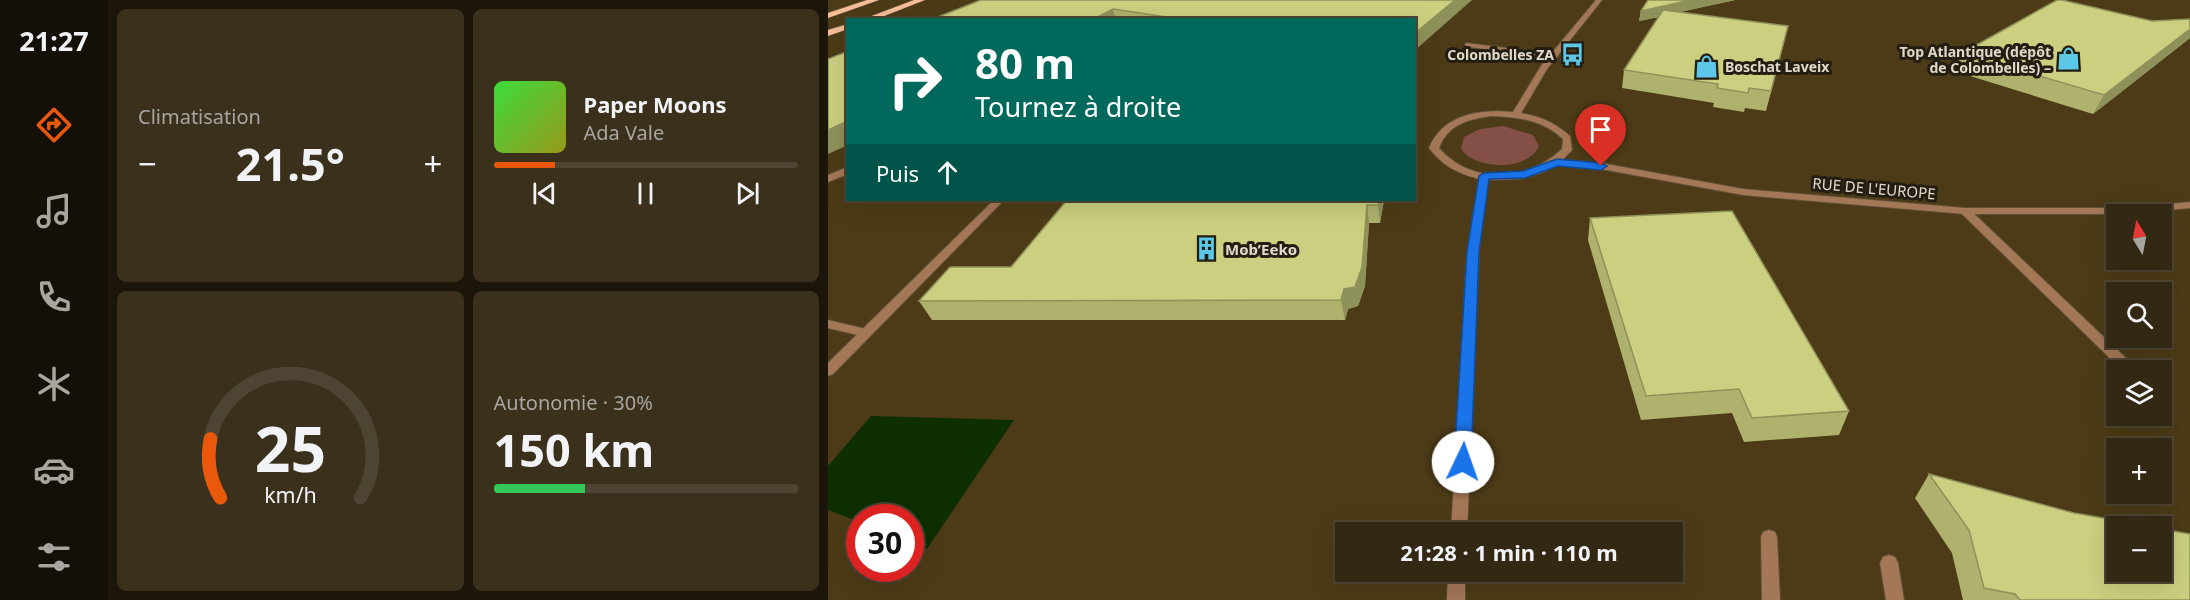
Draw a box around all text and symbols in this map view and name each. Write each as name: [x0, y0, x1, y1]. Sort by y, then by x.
text: 21:27: [19, 22, 89, 59]
text: 80 m: [975, 34, 1075, 91]
bus stop icon: Colombelles ZA: [1559, 41, 1585, 67]
icon: right: [876, 42, 954, 120]
place label: Top Atlantique (dépôt de Colombelles) –: [1899, 42, 2051, 77]
place label: Colombelles ZA: [1447, 45, 1554, 64]
shop icon: Top Atlantique (dépôt de Colombelles) –: [2056, 46, 2082, 72]
shop icon: Boschat Laveix: [1694, 53, 1720, 79]
place label: Boschat Laveix: [1725, 57, 1830, 76]
text: Tournez à droite: [975, 88, 1181, 125]
text: Paper Moons: [584, 89, 727, 119]
text: Climatisation: [138, 103, 261, 130]
icon: directions: [33, 104, 75, 146]
pin: [1575, 104, 1626, 166]
icon: arrive: [1584, 113, 1617, 146]
text: Ada Vale: [584, 119, 664, 146]
text: 21.5°: [236, 133, 345, 194]
text: −: [138, 141, 157, 186]
text: +: [424, 141, 442, 186]
icon: ahead: [931, 156, 964, 189]
text: Puis: [876, 158, 919, 188]
street label: RUE DE L'EUROPE: [1812, 173, 1936, 203]
icon: previous: [528, 177, 561, 210]
icon: pause: [629, 177, 662, 210]
icon: next: [731, 177, 764, 210]
icon: music: [33, 190, 75, 232]
north arrow: [2106, 204, 2172, 270]
map controls: [2106, 204, 2172, 582]
building icon: Mob’Eeko: [1194, 236, 1220, 262]
place label: Mob’Eeko: [1225, 239, 1297, 259]
icon: phone: [33, 276, 75, 318]
button: search: [2106, 282, 2172, 348]
button: layers: [2106, 360, 2172, 426]
icon: climate: [33, 363, 75, 405]
text: Autonomie · 30%: [494, 389, 653, 416]
text: 25: [255, 405, 326, 490]
text: 150 km: [494, 419, 654, 480]
position arrow: [1431, 430, 1495, 494]
button: +: [2106, 438, 2172, 504]
icon: car: [33, 449, 75, 491]
text: km/h: [264, 480, 317, 509]
speed limit sign: 30: [846, 504, 924, 582]
button: −: [2106, 516, 2172, 582]
icon: filters: [33, 536, 75, 578]
text: 21:28 · 1 min · 110 m: [1400, 537, 1618, 567]

